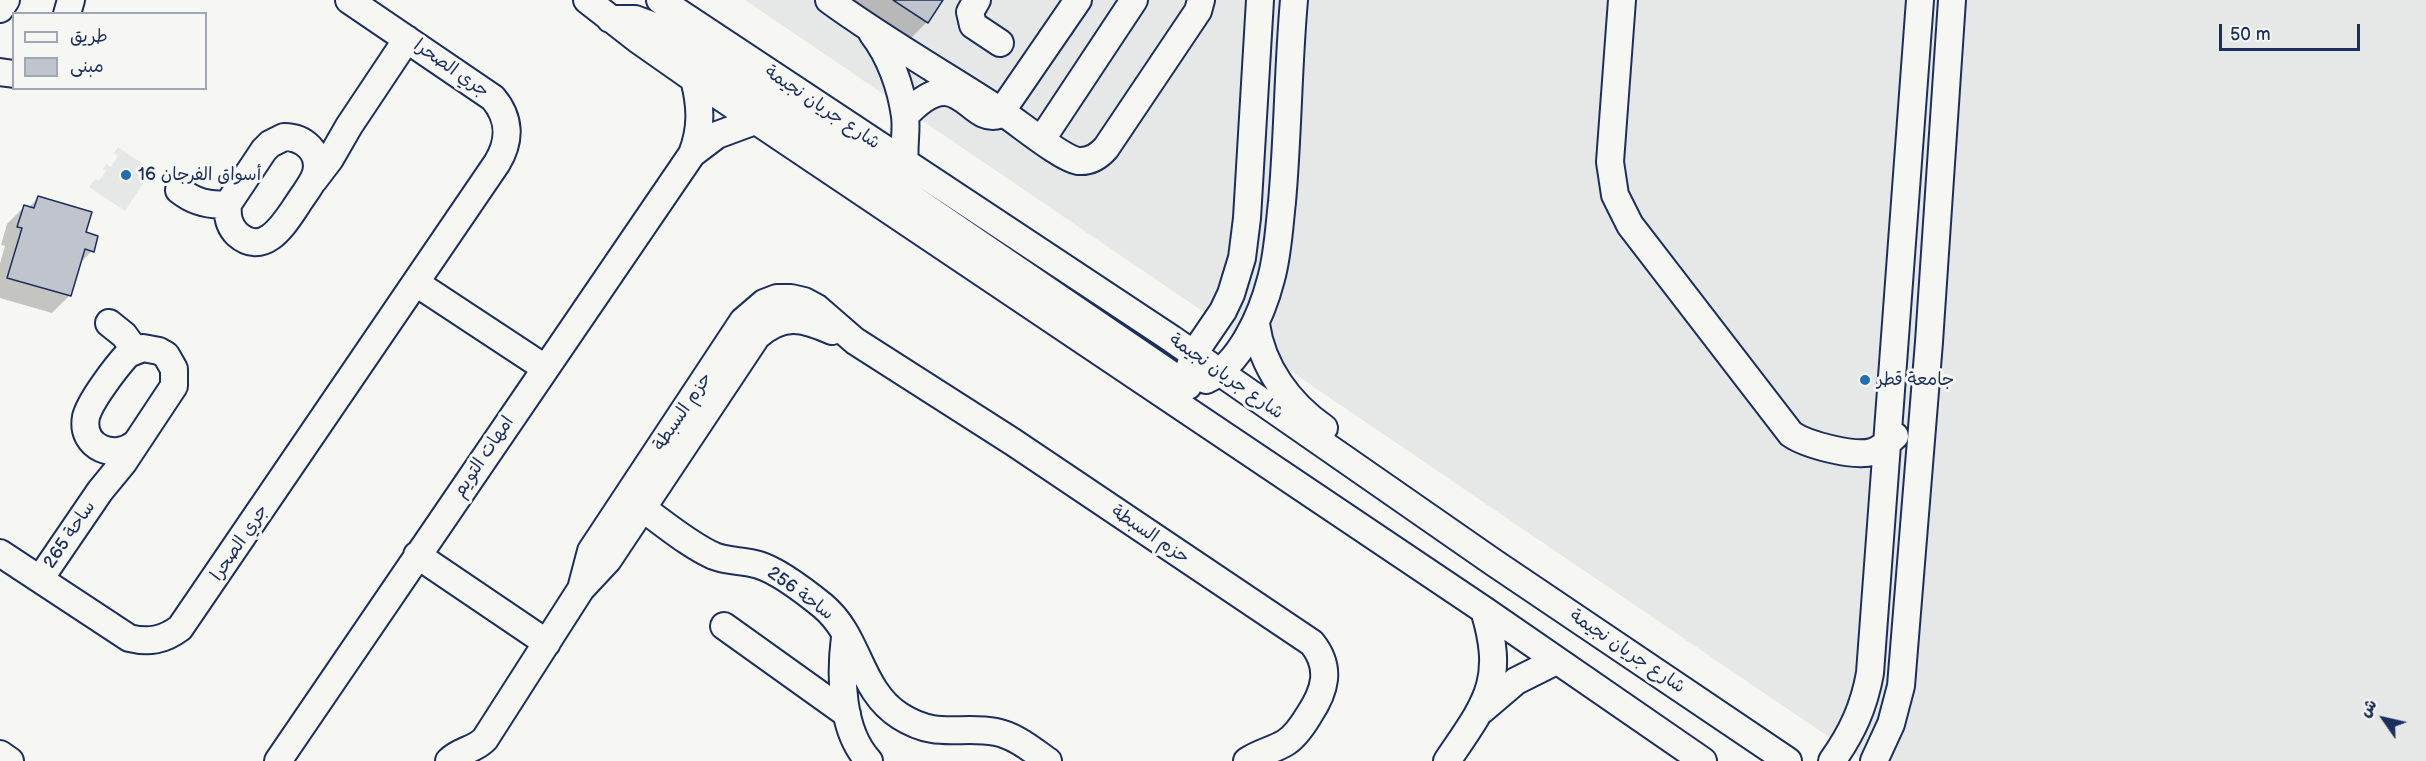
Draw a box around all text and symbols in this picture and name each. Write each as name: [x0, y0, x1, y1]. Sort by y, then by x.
legend: [12, 12, 207, 90]
scale bar: [2222, 12, 2363, 50]
text: 50 m: [2230, 24, 2271, 45]
text: طريق: [70, 26, 108, 47]
street label: جري الصحرا: [409, 35, 493, 103]
text: مبنى: [70, 56, 104, 77]
street label: شارع جريان نجيمة: [760, 61, 884, 155]
place label: أسواق الفرجان 16: [138, 164, 261, 186]
marker: أسواق الفرجان 16: [119, 168, 133, 182]
street label: شارع جريان نجيمة: [1165, 330, 1287, 424]
street label: حزم السبطة: [649, 369, 717, 455]
place label: جامعة قطر: [1877, 369, 1954, 391]
marker: جامعة قطر: [1858, 373, 1872, 387]
street label: امهات التويم: [449, 412, 519, 502]
street label: ساحة 265: [40, 497, 100, 573]
street label: جري الصحرا: [207, 501, 273, 585]
street label: حزم السبطة: [1107, 501, 1193, 569]
street label: ساحة 256: [763, 563, 837, 625]
street label: شارع جريان نجيمة: [1565, 605, 1689, 699]
north arrow: [2354, 689, 2414, 749]
text: ش: [2356, 696, 2381, 721]

